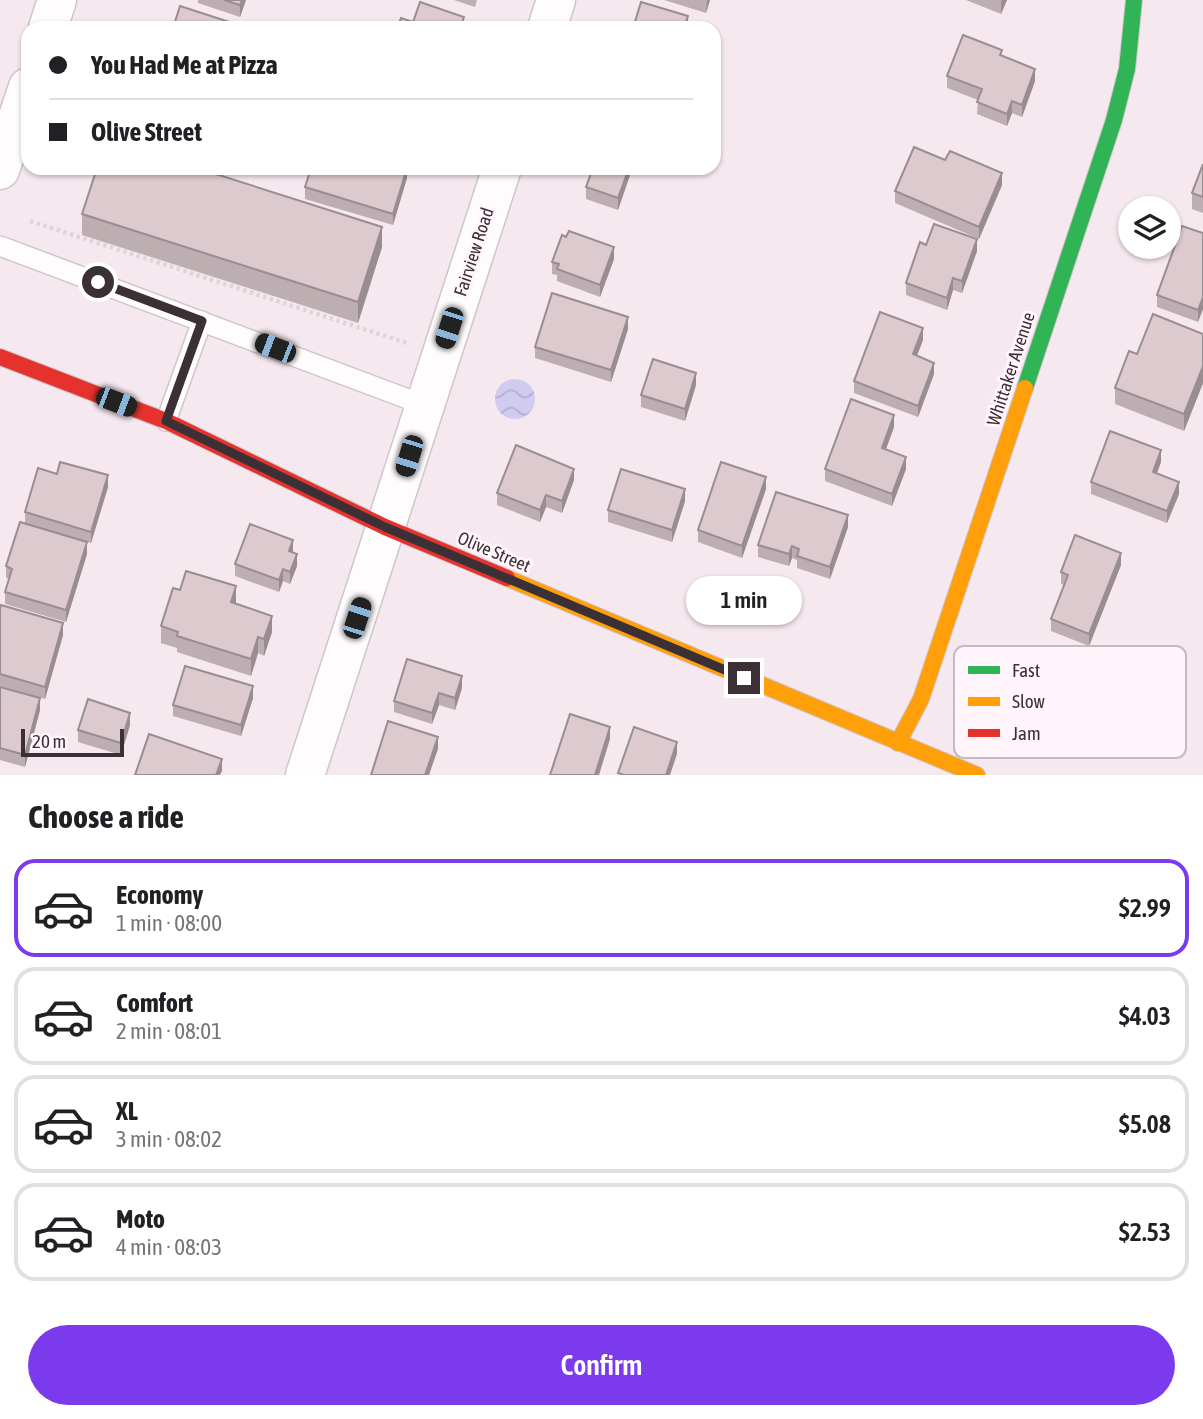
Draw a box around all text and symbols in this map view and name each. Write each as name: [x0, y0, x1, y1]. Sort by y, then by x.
text: You Had Me at Pizza: [91, 50, 278, 80]
text: Olive Street: [91, 117, 202, 147]
map controls: [1118, 196, 1181, 259]
button: layers: [1118, 196, 1181, 259]
street label: Fairview Road: [449, 205, 498, 299]
route start: [82, 266, 114, 298]
car: [433, 305, 466, 351]
street label: Whittaker Avenue: [982, 309, 1039, 428]
car: [252, 331, 299, 365]
car: [93, 385, 140, 419]
car: [393, 433, 426, 479]
street label: Olive Street: [455, 527, 534, 576]
callout: 1 min: [686, 576, 802, 626]
text: 1 min: [721, 587, 767, 613]
car: [341, 595, 374, 641]
legend: [954, 646, 1186, 758]
text: Fast: [1012, 659, 1040, 681]
route end: [728, 662, 760, 694]
text: Slow: [1012, 690, 1046, 712]
text: Jam: [1012, 722, 1041, 744]
scale bar: [21, 726, 124, 758]
text: 20 m: [32, 730, 66, 752]
text: Choose a ride: [28, 798, 184, 835]
icon: car: [32, 877, 95, 940]
text: Economy: [116, 880, 203, 910]
text: $2.99: [1119, 893, 1171, 923]
text: 1 min · 08:00: [116, 910, 222, 936]
icon: car: [32, 985, 95, 1048]
text: Comfort: [116, 988, 193, 1018]
text: $4.03: [1119, 1001, 1171, 1031]
text: 2 min · 08:01: [116, 1018, 222, 1044]
icon: car: [32, 1093, 95, 1156]
text: XL: [116, 1096, 138, 1126]
text: $5.08: [1119, 1109, 1171, 1139]
text: 3 min · 08:02: [116, 1126, 222, 1152]
icon: car: [32, 1201, 95, 1264]
text: Moto: [116, 1204, 165, 1234]
text: $2.53: [1119, 1217, 1171, 1247]
text: 4 min · 08:03: [116, 1234, 222, 1260]
button: Confirm: [28, 1325, 1175, 1405]

